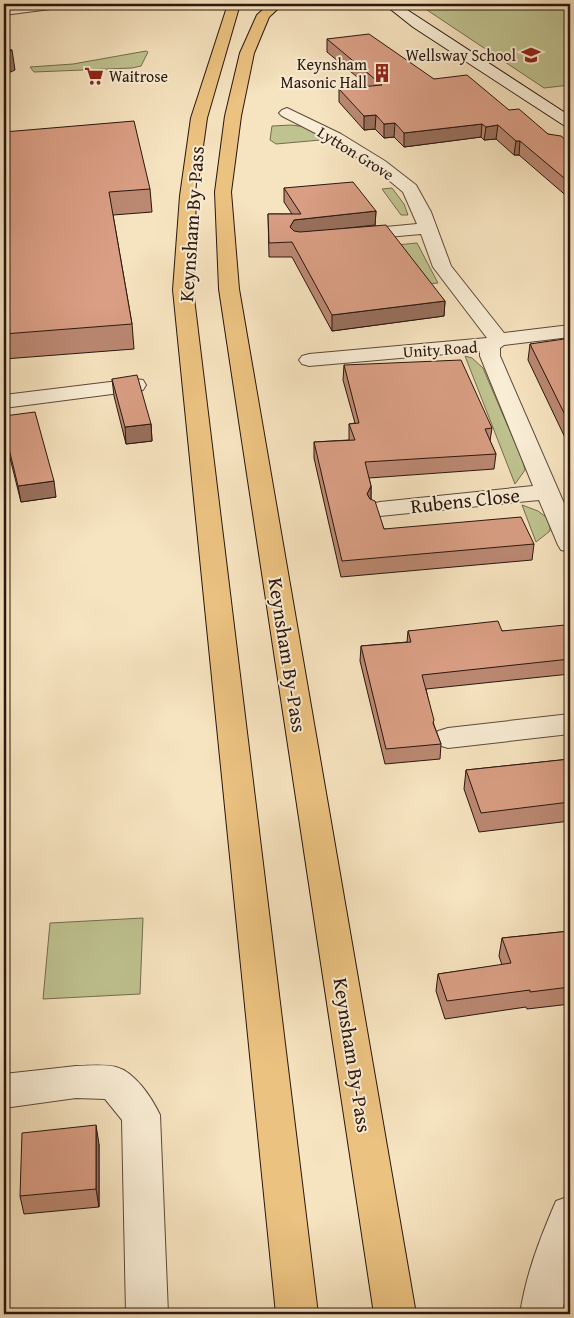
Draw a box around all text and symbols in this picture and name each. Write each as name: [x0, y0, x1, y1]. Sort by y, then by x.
place label: Wellsway School: [406, 43, 517, 67]
school or university icon: Wellsway School: [520, 44, 542, 66]
place label: Keynsham Masonic Hall: [281, 52, 368, 94]
building icon: Keynsham Masonic Hall: [371, 62, 393, 84]
place label: Waitrose: [109, 64, 168, 88]
supermarket icon: Waitrose: [83, 65, 105, 87]
street label: Lytton Grove: [313, 120, 399, 186]
street label: Keynsham By-Pass: [171, 145, 211, 303]
street label: Unity Road: [402, 334, 479, 364]
street label: Rubens Close: [409, 480, 521, 520]
street label: Keynsham By-Pass: [261, 576, 315, 734]
street label: Keynsham By-Pass: [326, 976, 380, 1134]

